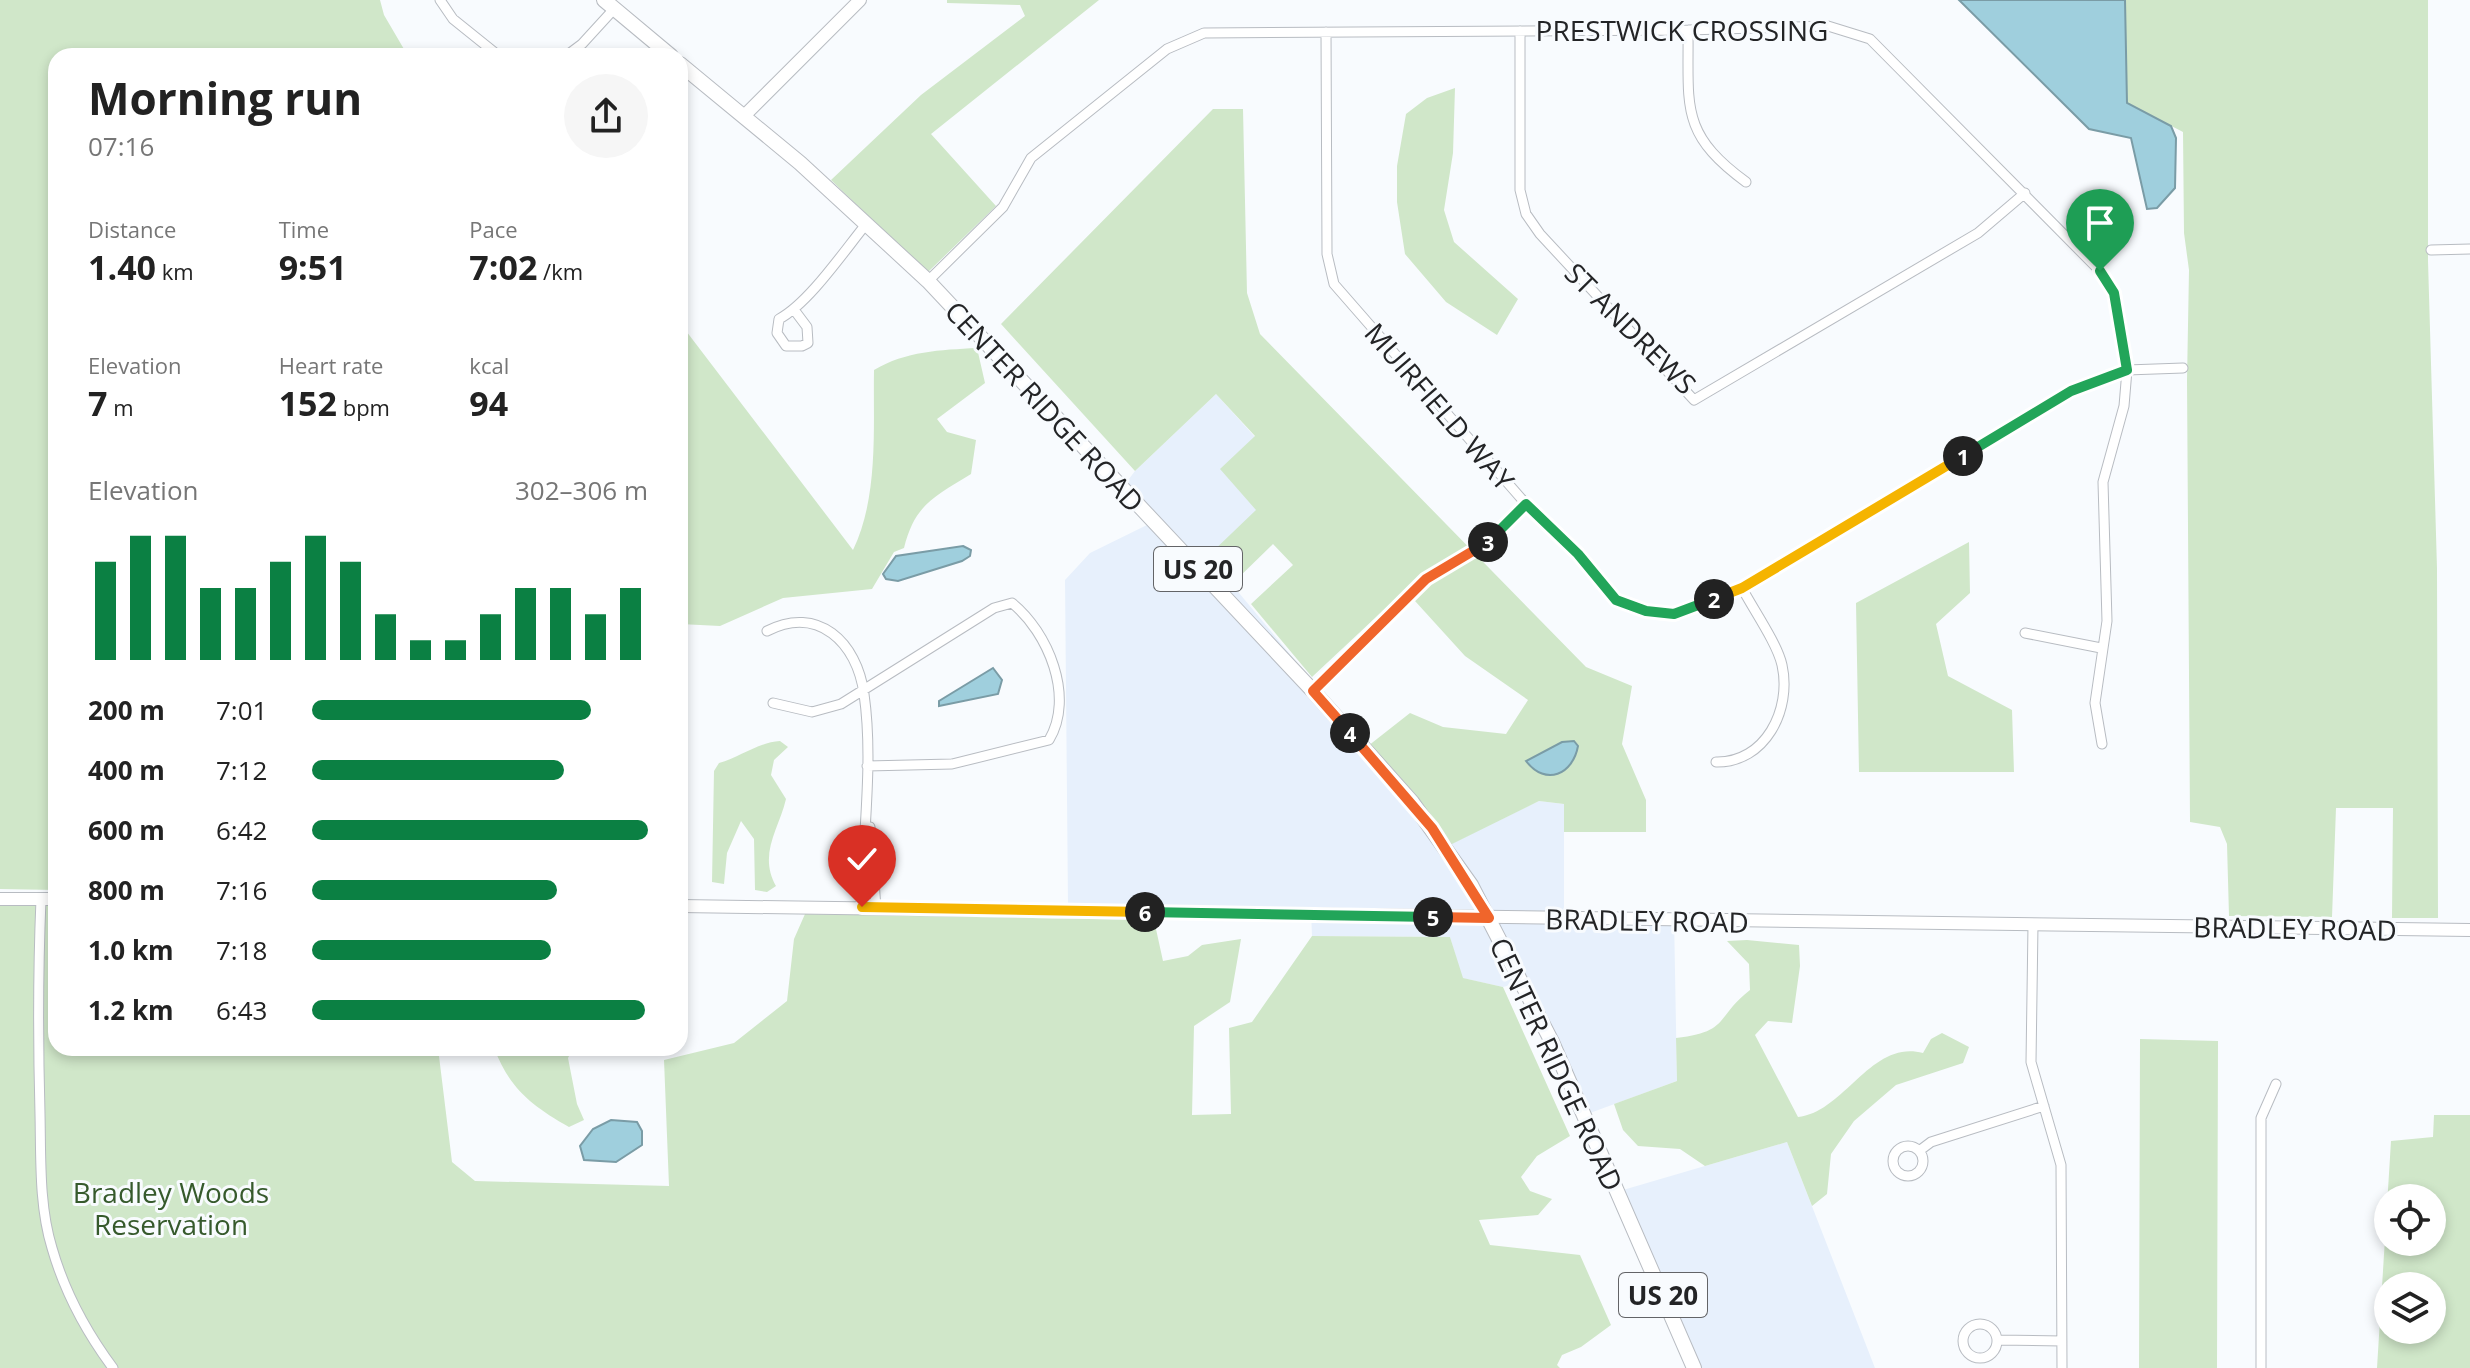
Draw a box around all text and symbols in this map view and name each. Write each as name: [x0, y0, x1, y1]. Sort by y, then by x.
street label: PRESTWICK CROSSING: [1536, 11, 1828, 49]
text: Morning run: [88, 68, 362, 128]
button: share: [564, 74, 648, 158]
text: 07:16: [88, 128, 154, 164]
pin: [2066, 189, 2134, 271]
icon: arrive: [2078, 201, 2122, 245]
text: Distance: [88, 214, 176, 244]
text: Time: [279, 214, 329, 244]
text: Pace: [469, 214, 518, 244]
text: 1.40: [88, 244, 156, 290]
text: 9:51: [279, 244, 347, 290]
text: 7:02: [469, 244, 537, 290]
street label: ST ANDREWS: [1557, 254, 1705, 402]
text: km: [156, 256, 194, 286]
text: /km: [537, 256, 583, 286]
street label: CENTER RIDGE ROAD: [937, 292, 1153, 520]
street label: MUIRFIELD WAY: [1357, 314, 1523, 498]
text: Elevation: [88, 350, 181, 380]
text: Heart rate: [279, 350, 383, 380]
text: kcal: [469, 350, 509, 380]
text: 7: [88, 380, 107, 426]
text: 152: [279, 380, 337, 426]
text: 94: [469, 380, 508, 426]
text: m: [107, 392, 134, 422]
text: bpm: [337, 392, 390, 422]
pin: 1: [1943, 436, 1983, 476]
text: 1: [1957, 441, 1969, 471]
text: Elevation: [88, 472, 198, 508]
text: 302–306 m: [515, 472, 648, 508]
pin: 3: [1468, 522, 1508, 562]
text: 3: [1482, 527, 1494, 557]
road number: US 20: [1154, 547, 1242, 591]
pin: 2: [1694, 579, 1734, 619]
text: 2: [1708, 584, 1720, 614]
text: 200 m: [88, 692, 165, 728]
text: 7:01: [216, 692, 267, 728]
pin: 4: [1330, 713, 1370, 753]
text: 4: [1344, 718, 1356, 748]
text: 400 m: [88, 752, 165, 788]
text: 7:12: [216, 752, 267, 788]
text: 600 m: [88, 812, 165, 848]
text: 6:42: [216, 812, 267, 848]
pin: [828, 825, 896, 907]
icon: check: [840, 837, 884, 881]
text: 800 m: [88, 872, 165, 908]
text: 7:16: [216, 872, 267, 908]
pin: 6: [1125, 892, 1165, 932]
text: 6: [1139, 897, 1151, 927]
pin: 5: [1413, 897, 1453, 937]
street label: BRADLEY ROAD: [1545, 899, 1749, 941]
text: 5: [1427, 902, 1439, 932]
street label: BRADLEY ROAD: [2193, 907, 2397, 949]
street label: CENTER RIDGE ROAD: [1482, 931, 1632, 1197]
text: 1.0 km: [88, 932, 174, 968]
text: 7:18: [216, 932, 267, 968]
text: 1.2 km: [88, 992, 174, 1028]
text: 6:43: [216, 992, 267, 1028]
park label: Bradley Woods Reservation: [73, 1173, 269, 1243]
map controls: [2374, 1184, 2446, 1344]
button: locate: [2374, 1184, 2446, 1256]
button: layers: [2374, 1272, 2446, 1344]
road number: US 20: [1619, 1273, 1707, 1317]

